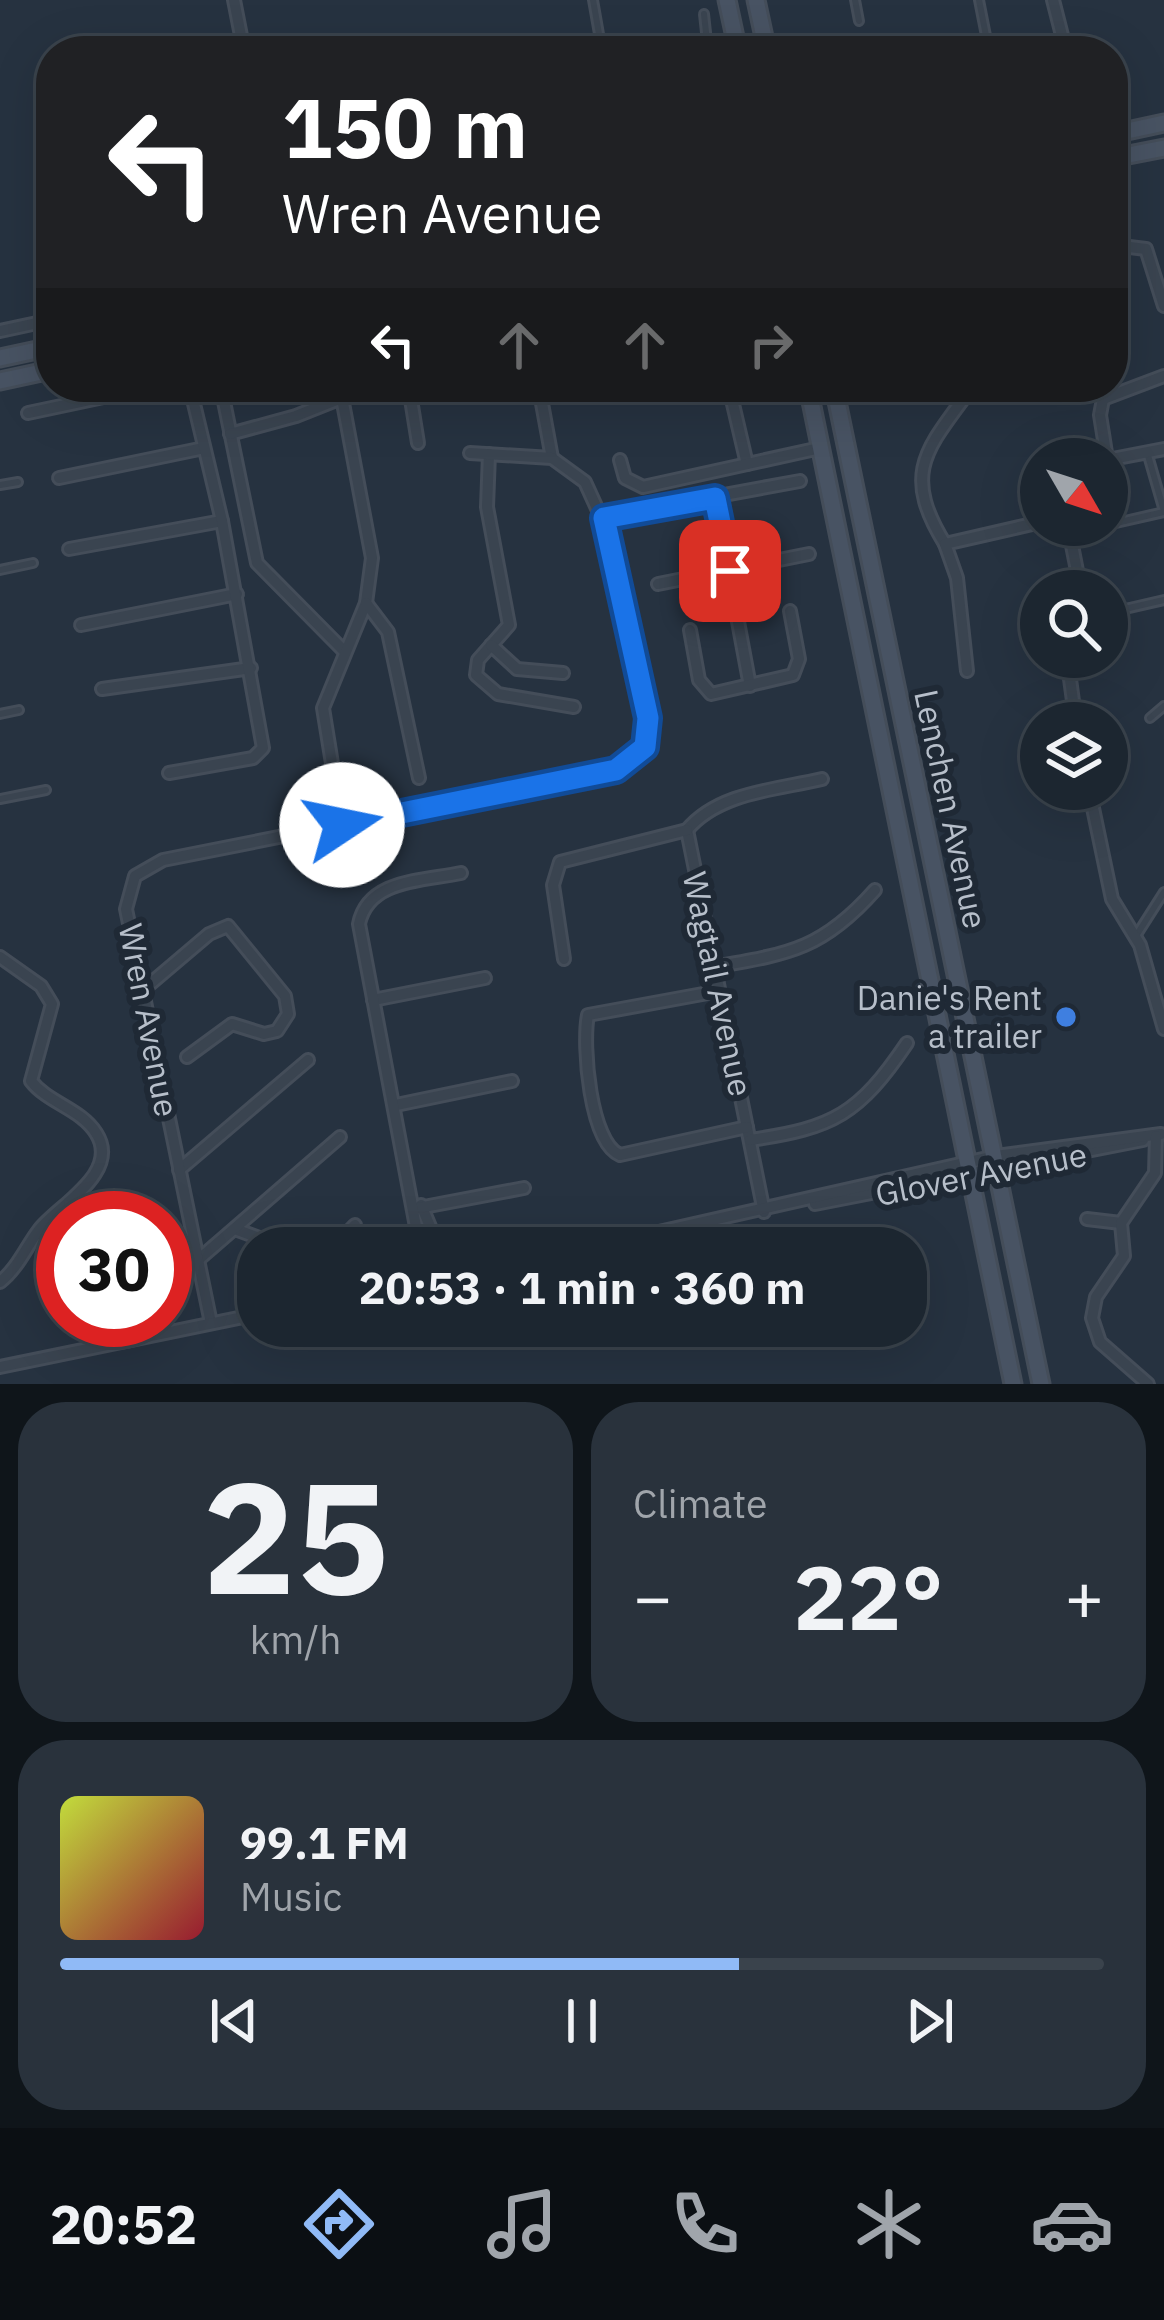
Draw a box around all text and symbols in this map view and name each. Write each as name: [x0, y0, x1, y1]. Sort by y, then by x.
text: 150 m: [282, 72, 528, 181]
icon: left: [84, 84, 240, 240]
text: Wren Avenue: [282, 178, 603, 248]
icon: left: [360, 312, 426, 378]
icon: ahead: [486, 312, 552, 378]
icon: ahead: [612, 312, 678, 378]
icon: right: [738, 312, 804, 378]
north arrow: [1020, 438, 1128, 546]
map controls: [1020, 438, 1128, 810]
pin: [679, 520, 781, 622]
icon: arrive: [697, 538, 763, 604]
button: search: [1020, 570, 1128, 678]
street label: Lenchen Avenue: [905, 685, 998, 932]
button: layers: [1020, 702, 1128, 810]
position arrow: [279, 762, 405, 888]
street label: Wagtail Avenue: [674, 868, 763, 1100]
street label: Wren Avenue: [110, 920, 189, 1120]
place label: Danie's Rent a trailer: [857, 976, 1042, 1057]
marker: Danie's Rent a trailer: [1053, 1004, 1079, 1030]
street label: Glover Avenue: [872, 1132, 1090, 1215]
speed limit sign: 30: [36, 1191, 192, 1347]
text: 20:53 · 1 min · 360 m: [359, 1258, 805, 1316]
text: 25: [202, 1434, 389, 1637]
text: Climate: [633, 1478, 767, 1529]
text: 22°: [793, 1538, 944, 1655]
text: −: [633, 1553, 673, 1639]
text: +: [1064, 1553, 1104, 1639]
text: km/h: [250, 1614, 341, 1665]
text: 99.1 FM: [240, 1813, 409, 1871]
text: Music: [240, 1871, 342, 1922]
icon: previous: [201, 1988, 267, 2054]
icon: pause: [549, 1988, 615, 2054]
icon: next: [897, 1988, 963, 2054]
icon: directions: [297, 2182, 381, 2266]
icon: music: [480, 2182, 564, 2266]
icon: phone: [663, 2182, 747, 2266]
icon: climate: [847, 2182, 931, 2266]
icon: car: [1030, 2182, 1114, 2266]
text: 20:52: [50, 2189, 197, 2259]

